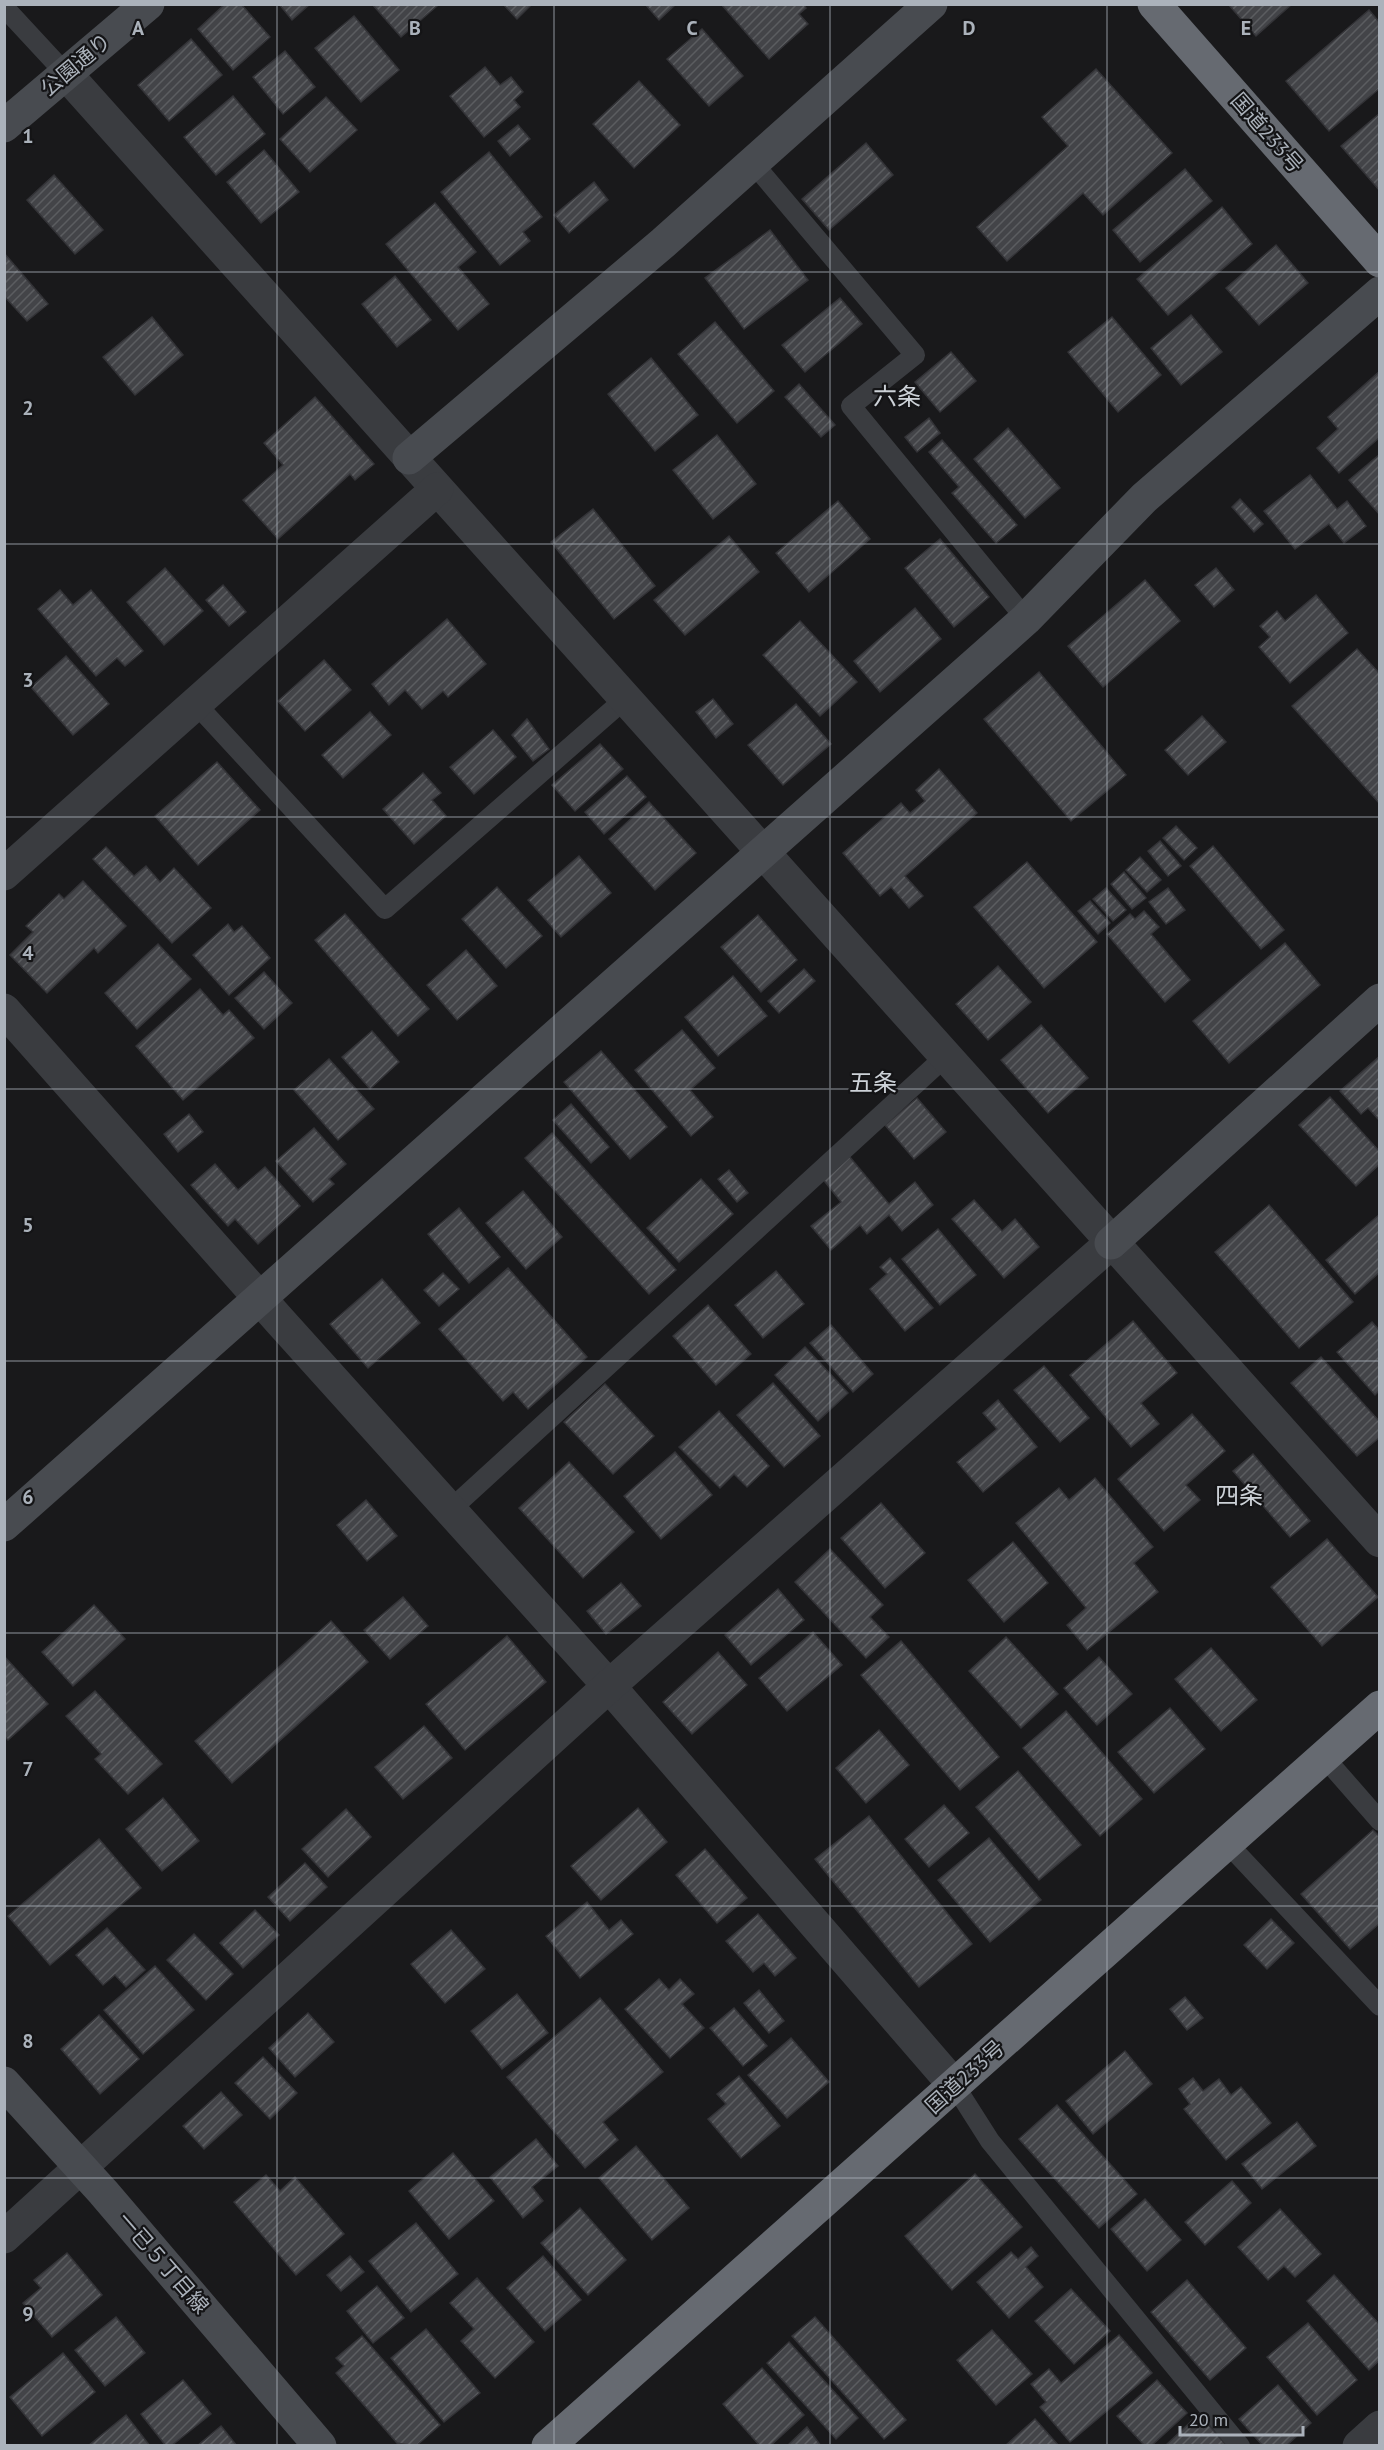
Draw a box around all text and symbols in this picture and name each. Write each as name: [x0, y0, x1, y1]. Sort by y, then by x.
text: A: [132, 15, 145, 41]
text: B: [409, 15, 421, 41]
text: C: [686, 15, 698, 41]
text: D: [963, 15, 976, 41]
text: E: [1241, 15, 1251, 41]
street label: 公園通り: [35, 27, 117, 102]
street label: 国道233号: [1225, 87, 1309, 178]
text: 1: [22, 123, 34, 149]
district label: 六条: [873, 381, 921, 412]
text: 2: [22, 395, 34, 421]
text: 3: [22, 667, 34, 693]
text: 4: [22, 940, 34, 966]
district label: 五条: [849, 1067, 897, 1098]
text: 5: [22, 1212, 34, 1238]
district label: 四条: [1215, 1480, 1263, 1511]
text: 6: [22, 1484, 34, 1510]
text: 7: [22, 1756, 34, 1782]
text: 8: [22, 2028, 34, 2054]
street label: 国道233号: [919, 2034, 1010, 2119]
street label: 一已５丁目線: [112, 2206, 215, 2319]
text: 9: [22, 2301, 34, 2327]
scale bar: [1180, 2399, 1303, 2437]
text: 20 m: [1189, 2408, 1228, 2431]

